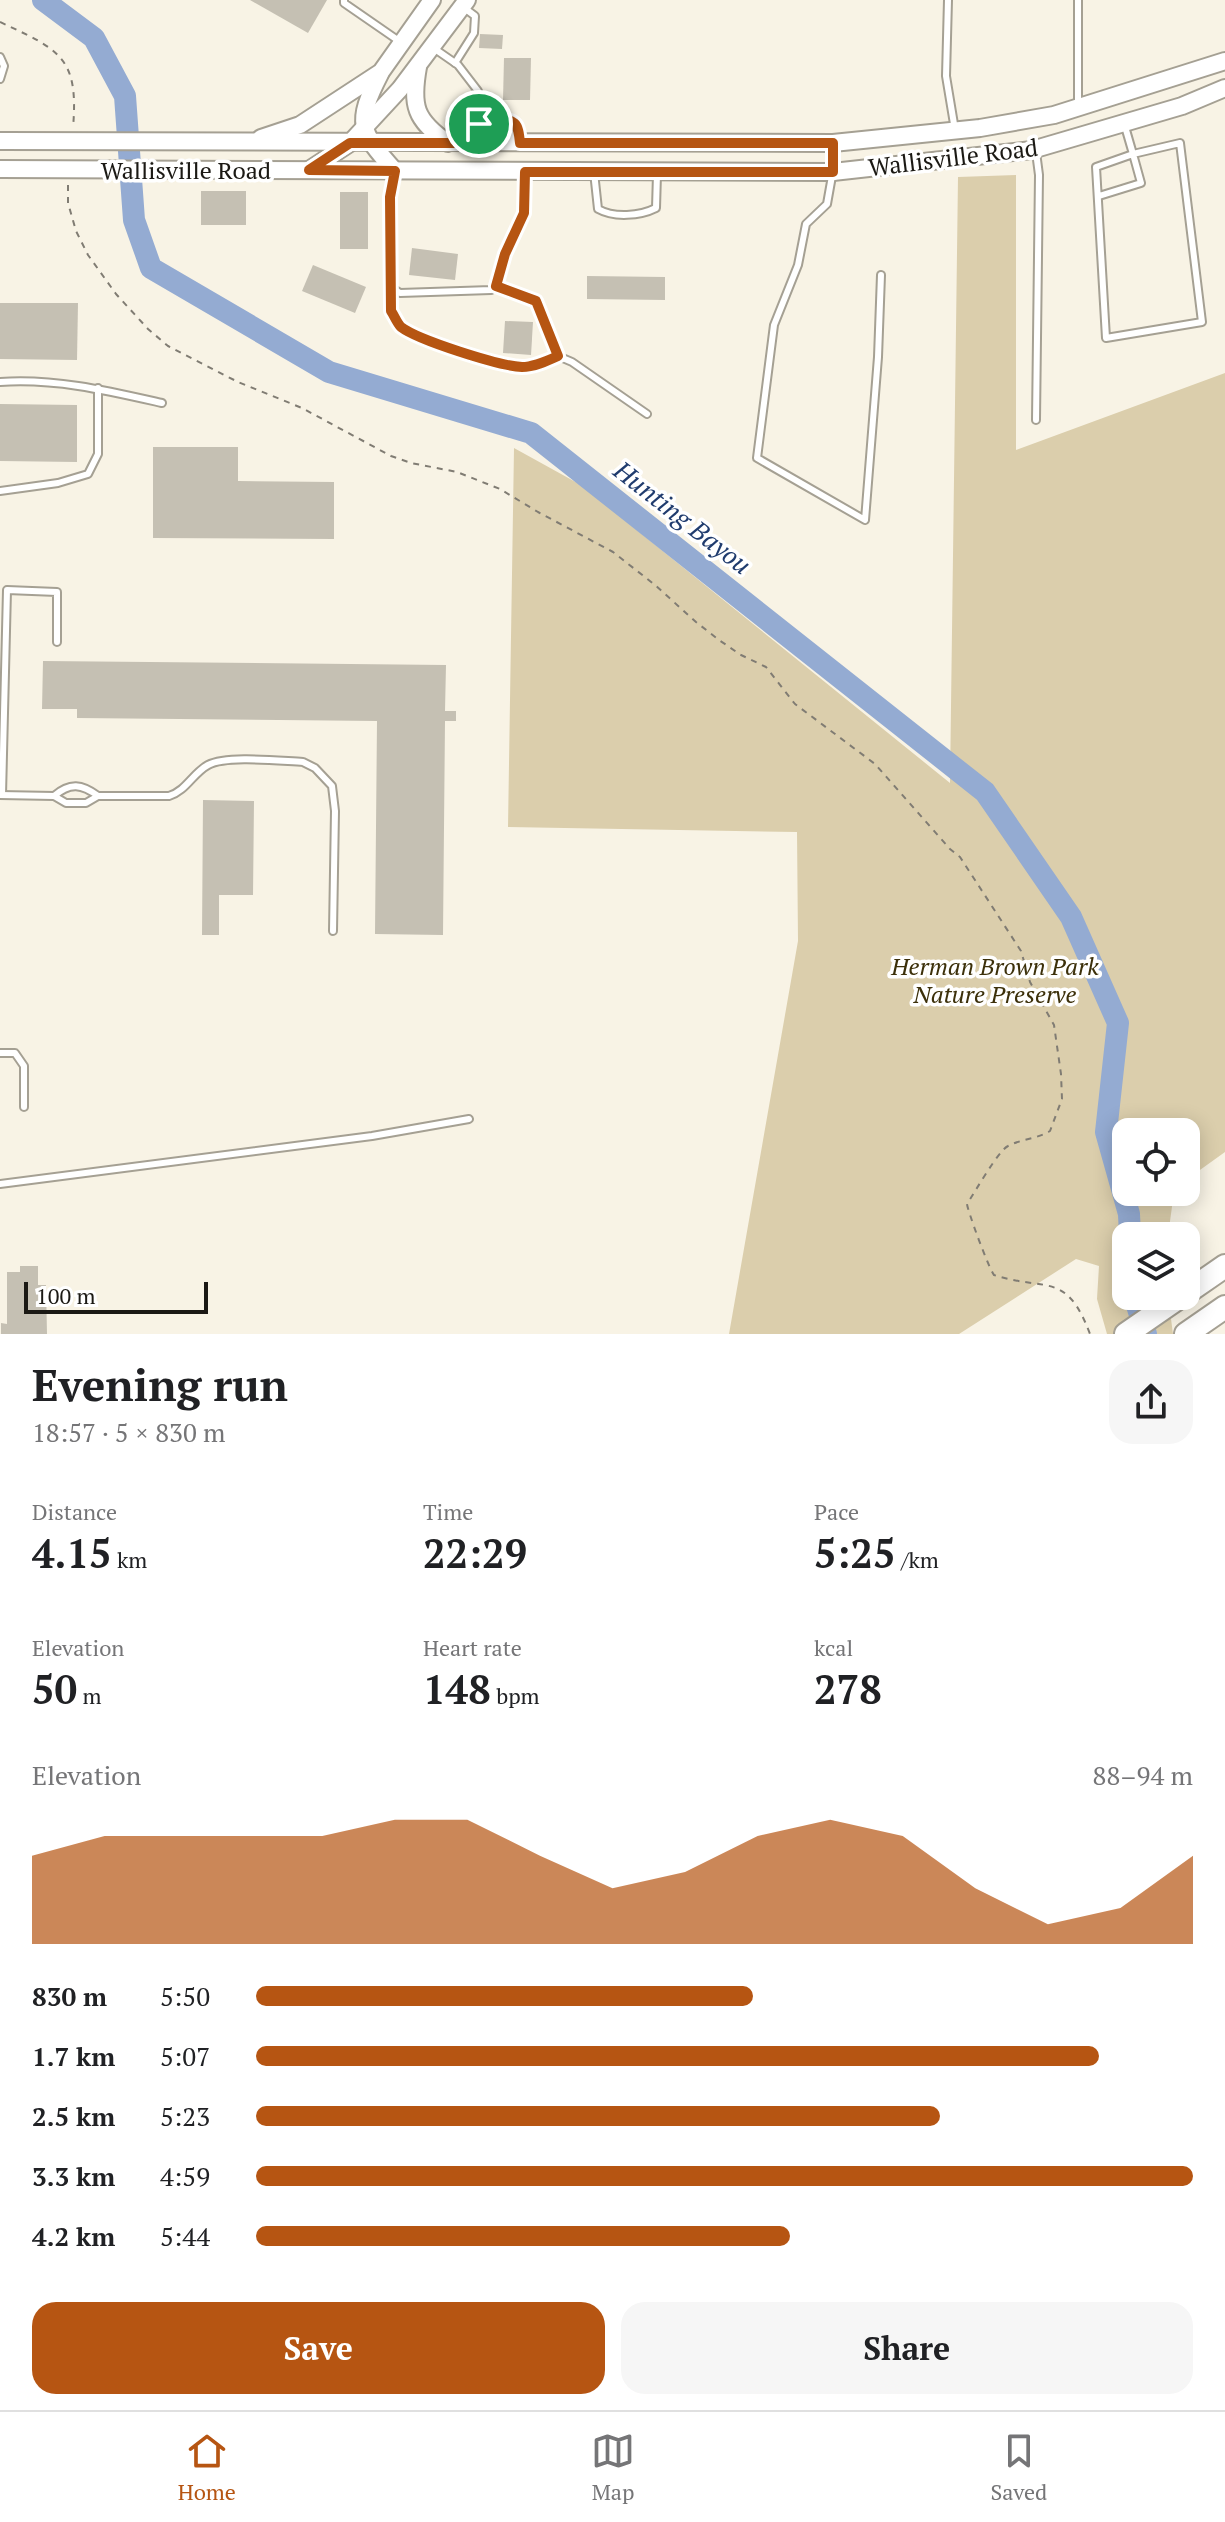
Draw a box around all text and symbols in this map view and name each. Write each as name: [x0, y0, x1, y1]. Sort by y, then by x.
pin: [445, 90, 513, 158]
icon: arrive: [457, 102, 501, 146]
street label: Wallisville Road: [867, 131, 1039, 183]
street label: Wallisville Road: [101, 154, 271, 186]
water label: Hunting Bayou: [607, 452, 758, 581]
park label: Herman Brown Park Nature Preserve: [890, 950, 1099, 1010]
map controls: [1112, 1118, 1200, 1310]
button: locate: [1112, 1118, 1200, 1206]
button: layers: [1112, 1222, 1200, 1310]
scale bar: [24, 1278, 208, 1314]
text: 100 m: [36, 1281, 96, 1310]
text: Evening run: [32, 1355, 288, 1414]
button: share: [1109, 1360, 1193, 1444]
text: 18:57 · 5 × 830 m: [32, 1415, 226, 1449]
text: Distance: [32, 1497, 117, 1526]
text: Time: [423, 1497, 473, 1526]
text: Pace: [814, 1497, 859, 1526]
text: 4.15: [32, 1526, 112, 1579]
text: 22:29: [423, 1526, 527, 1579]
text: 5:25: [814, 1526, 896, 1579]
text: km: [112, 1545, 147, 1574]
text: /km: [896, 1545, 939, 1574]
text: Elevation: [32, 1633, 124, 1662]
text: Heart rate: [423, 1633, 522, 1662]
text: kcal: [814, 1633, 853, 1662]
text: 50: [32, 1662, 77, 1715]
text: 148: [423, 1662, 491, 1715]
text: 278: [814, 1662, 882, 1715]
text: m: [77, 1681, 102, 1710]
text: bpm: [491, 1681, 540, 1710]
text: Elevation: [32, 1758, 141, 1792]
text: 88–94 m: [1093, 1758, 1193, 1792]
text: 830 m: [32, 1979, 107, 2013]
text: 5:50: [160, 1979, 210, 2013]
text: 1.7 km: [32, 2039, 115, 2073]
text: 5:07: [160, 2039, 210, 2073]
text: 2.5 km: [32, 2099, 115, 2133]
text: 5:23: [160, 2099, 210, 2133]
text: 3.3 km: [32, 2159, 115, 2193]
text: 4:59: [160, 2159, 210, 2193]
text: 4.2 km: [32, 2219, 115, 2253]
text: 5:44: [160, 2219, 210, 2253]
button: Save: [32, 2302, 605, 2394]
button: Share: [621, 2302, 1193, 2394]
tab: Home: [178, 2429, 236, 2506]
tab: Map: [591, 2429, 635, 2506]
tab: Saved: [990, 2429, 1047, 2506]

